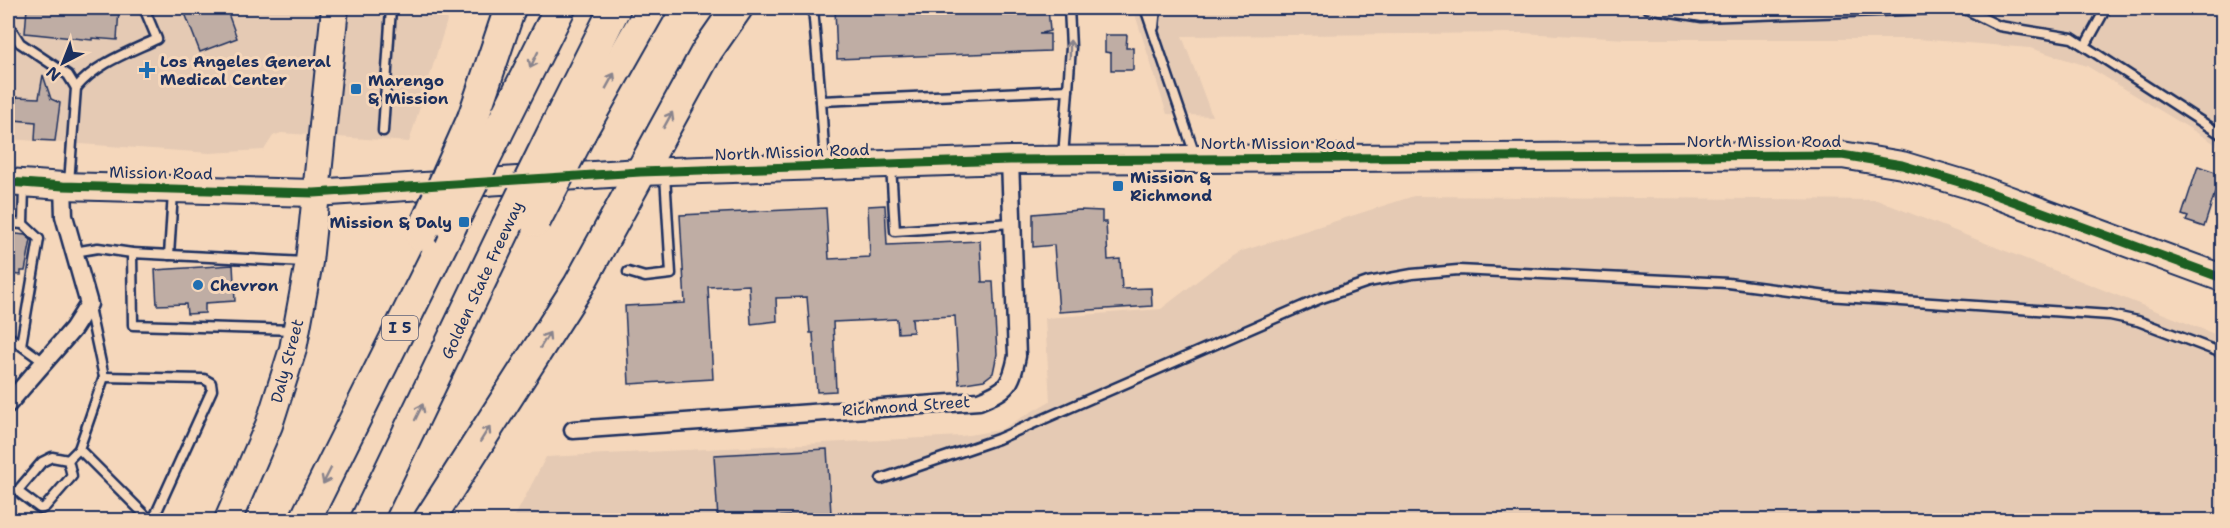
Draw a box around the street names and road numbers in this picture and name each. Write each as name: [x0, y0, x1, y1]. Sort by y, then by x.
street label: North Mission Road: [1687, 131, 1841, 152]
street label: North Mission Road: [1201, 133, 1355, 154]
street label: North Mission Road: [714, 139, 870, 165]
street label: Mission Road: [109, 162, 213, 184]
street label: Golden State Freeway: [436, 198, 528, 362]
road number: I 5: [382, 316, 418, 340]
street label: Daly Street: [266, 317, 308, 405]
street label: Richmond Street: [841, 391, 971, 421]

